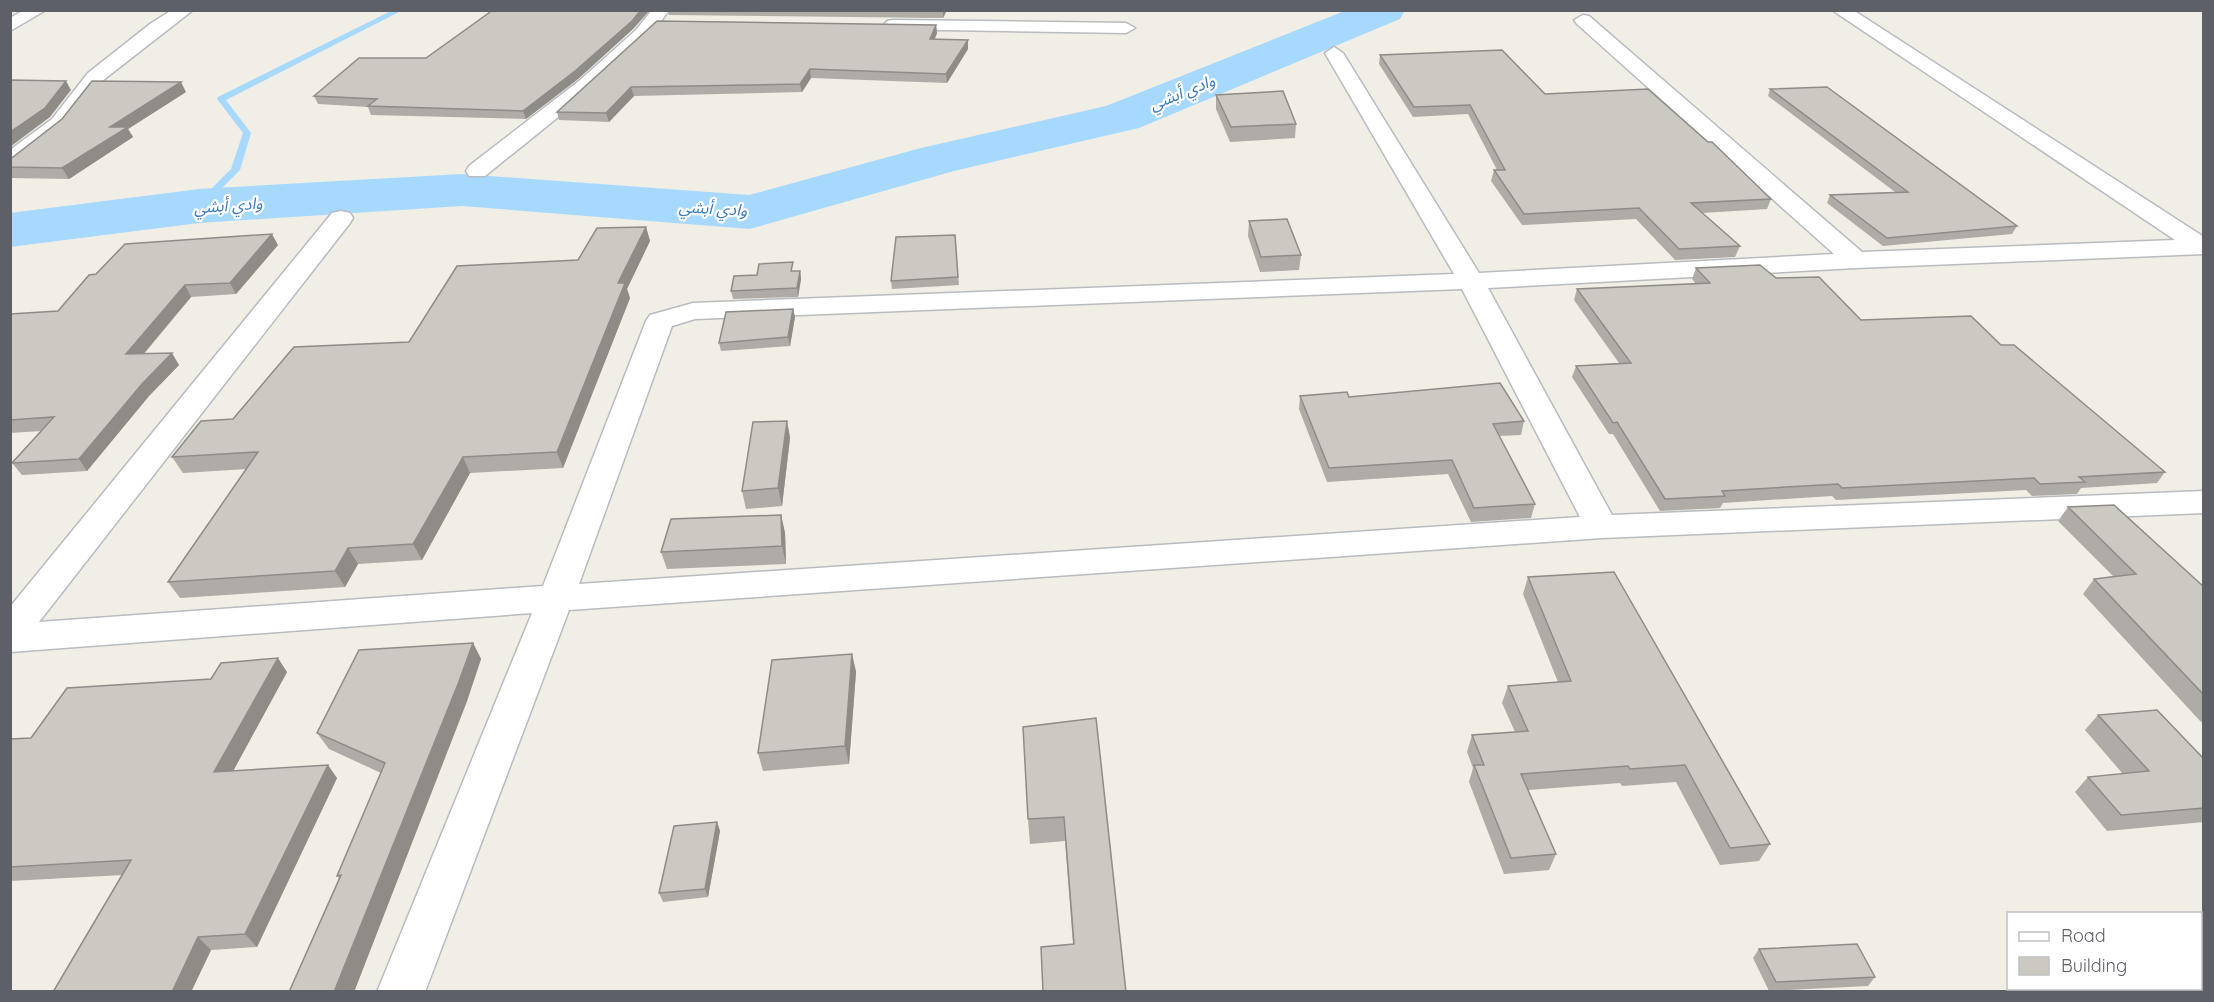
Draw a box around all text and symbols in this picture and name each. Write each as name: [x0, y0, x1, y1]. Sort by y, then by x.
water label: وادي أبشي: [1146, 70, 1219, 118]
water label: وادي أبشي: [193, 193, 263, 221]
water label: وادي أبشي: [678, 196, 748, 223]
legend: [2007, 912, 2202, 990]
text: Road: [2061, 924, 2106, 947]
text: Building: [2061, 954, 2127, 977]

